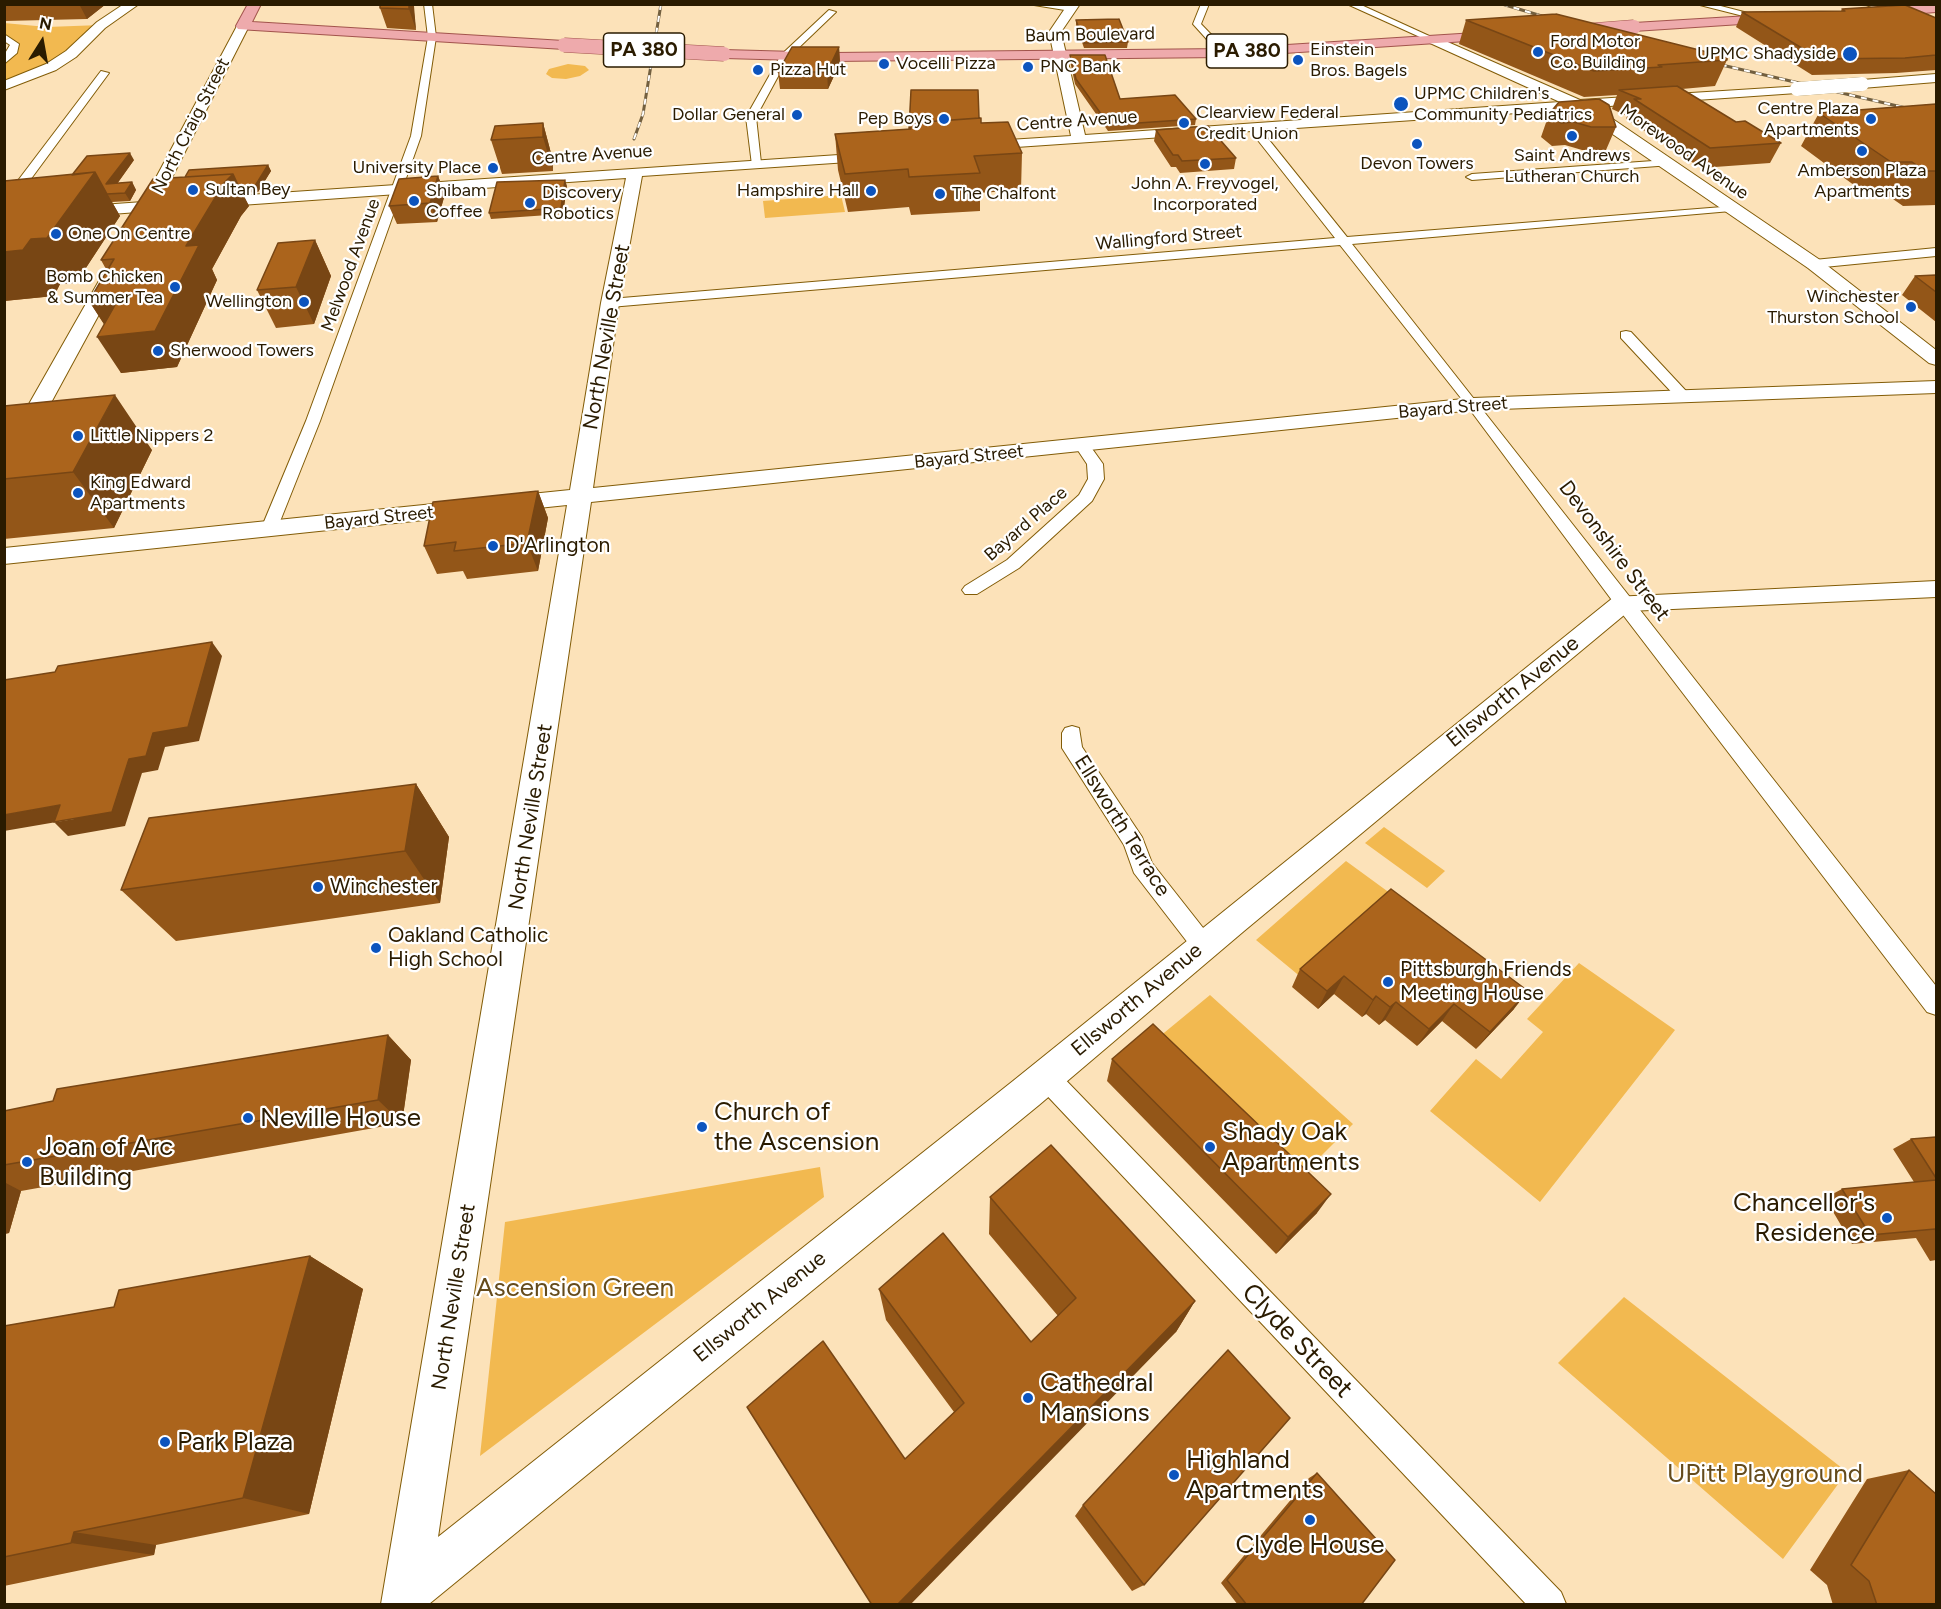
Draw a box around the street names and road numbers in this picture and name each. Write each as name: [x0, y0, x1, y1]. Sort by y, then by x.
street label: Baum Boulevard: [1025, 23, 1155, 47]
road number: PA 380: [604, 33, 684, 67]
road number: PA 380: [1206, 34, 1288, 68]
street label: North Craig Street: [147, 54, 235, 198]
street label: Morewood Avenue: [1616, 100, 1752, 204]
street label: Centre Avenue: [1016, 106, 1138, 136]
street label: Centre Avenue: [531, 140, 653, 170]
street label: Melwood Avenue: [317, 196, 385, 334]
street label: Wallingford Street: [1095, 221, 1243, 255]
street label: North Neville Street: [578, 242, 636, 432]
street label: Bayard Street: [1397, 392, 1509, 424]
street label: Bayard Street: [913, 441, 1025, 473]
street label: Devonshire Street: [1553, 476, 1675, 626]
street label: Bayard Place: [980, 482, 1072, 566]
street label: Bayard Street: [323, 502, 435, 534]
street label: Ellsworth Avenue: [1442, 631, 1584, 753]
street label: North Neville Street: [504, 722, 558, 912]
street label: Ellsworth Terrace: [1069, 751, 1175, 901]
street label: Ellsworth Avenue: [1067, 938, 1207, 1062]
street label: North Neville Street: [427, 1202, 481, 1392]
street label: Ellsworth Avenue: [689, 1246, 831, 1368]
street label: Clyde Street: [1235, 1277, 1359, 1405]

